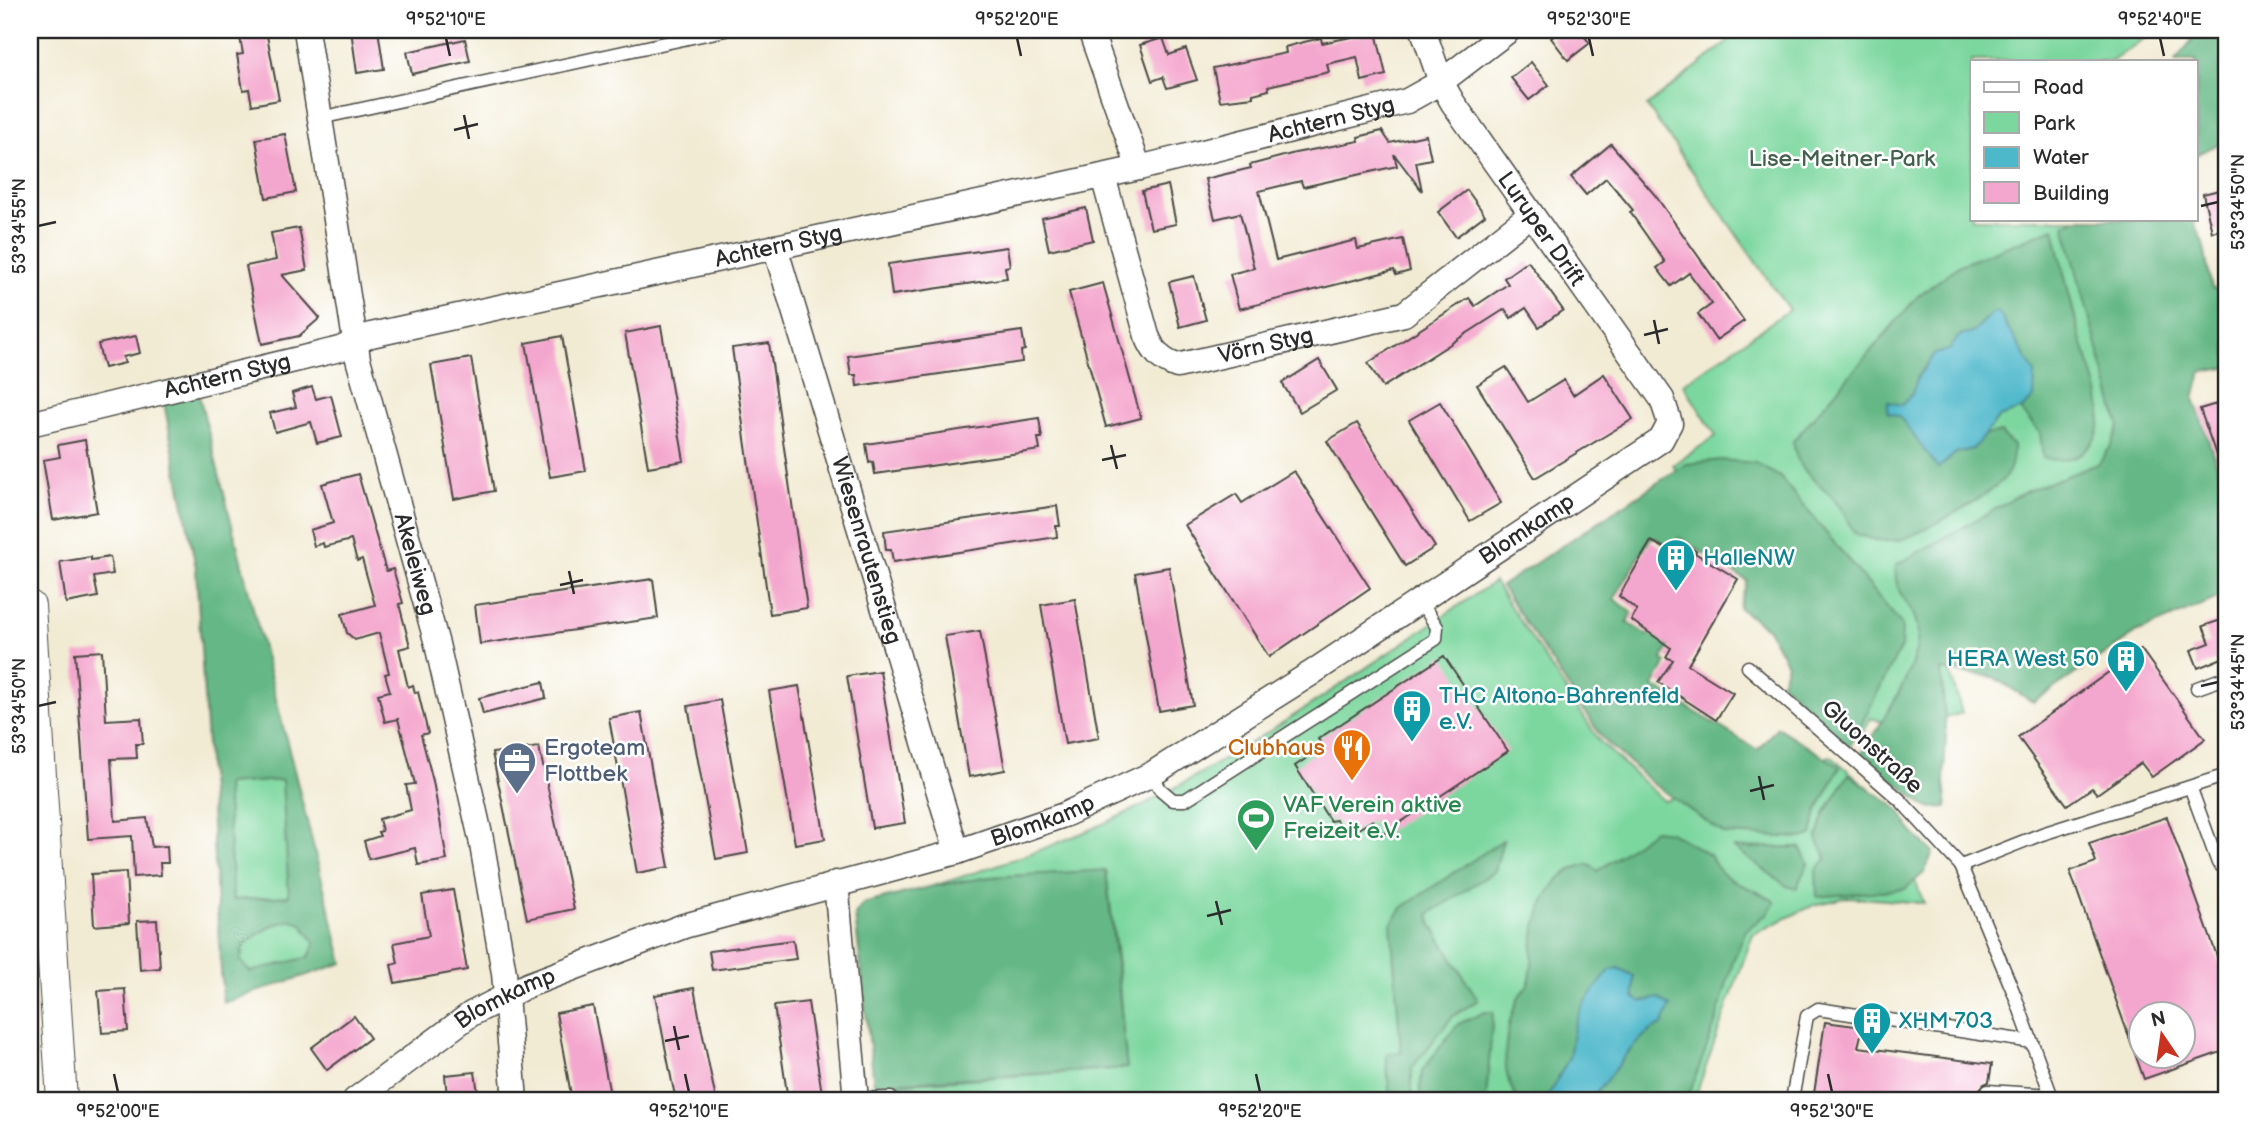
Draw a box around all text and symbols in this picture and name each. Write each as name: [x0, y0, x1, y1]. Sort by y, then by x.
text: 9°52'10"E: [406, 9, 486, 30]
text: 9°52'20"E: [975, 9, 1059, 30]
text: 9°52'30"E: [1547, 9, 1631, 30]
text: 9°52'40"E: [2118, 9, 2202, 30]
legend: [1970, 60, 2198, 220]
text: Road: [2033, 75, 2084, 100]
street label: Achtern Styg: [1265, 91, 1397, 149]
text: Park: [2033, 111, 2076, 136]
park label: Lise-Meitner-Park: [1749, 145, 1936, 173]
text: Water: [2033, 145, 2089, 170]
text: 53°34'50"N: [2228, 154, 2249, 250]
street label: Luruper Drift: [1491, 166, 1591, 292]
text: 53°34'55"N: [9, 178, 30, 274]
text: Building: [2033, 181, 2109, 206]
street label: Achtern Styg: [712, 219, 845, 274]
street label: Vörn Styg: [1216, 321, 1316, 370]
street label: Achtern Styg: [161, 347, 294, 405]
street label: Wiesenrautenstieg: [825, 453, 908, 648]
street label: Blomkamp: [1474, 487, 1580, 571]
street label: Akeleiweg: [387, 510, 442, 618]
building icon: HalleNW: [1655, 537, 1697, 592]
place label: HalleNW: [1703, 544, 1795, 572]
text: 53°34'45"N: [2228, 634, 2249, 730]
building icon: HERA West 50: [2105, 638, 2147, 693]
place label: HERA West 50: [1947, 645, 2099, 673]
text: 53°34'50"N: [9, 658, 30, 754]
place label: THC Altona-Bahrenfeld e.V.: [1439, 682, 1679, 736]
building icon: THC Altona-Bahrenfeld e.V.: [1391, 688, 1433, 743]
street label: Gluonstraße: [1815, 694, 1929, 800]
restaurant icon: Clubhaus: [1331, 727, 1373, 782]
place label: Ergoteam Flottbek: [544, 734, 645, 788]
place label: Clubhaus: [1228, 734, 1325, 762]
office icon: Ergoteam Flottbek: [496, 740, 538, 795]
street label: Blomkamp: [987, 789, 1099, 853]
place label: VAF Verein aktive Freizeit e.V.: [1283, 791, 1462, 845]
sports icon: VAF Verein aktive Freizeit e.V.: [1235, 797, 1277, 852]
street label: Blomkamp: [449, 962, 559, 1035]
building icon: XHM 703: [1851, 1000, 1893, 1055]
north arrow: [2128, 1000, 2198, 1070]
place label: XHM 703: [1898, 1007, 1993, 1035]
text: N: [2149, 1007, 2168, 1033]
text: 9°52'00"E: [76, 1101, 160, 1122]
text: 9°52'10"E: [649, 1101, 729, 1122]
text: 9°52'20"E: [1218, 1101, 1302, 1122]
text: 9°52'30"E: [1790, 1101, 1874, 1122]

